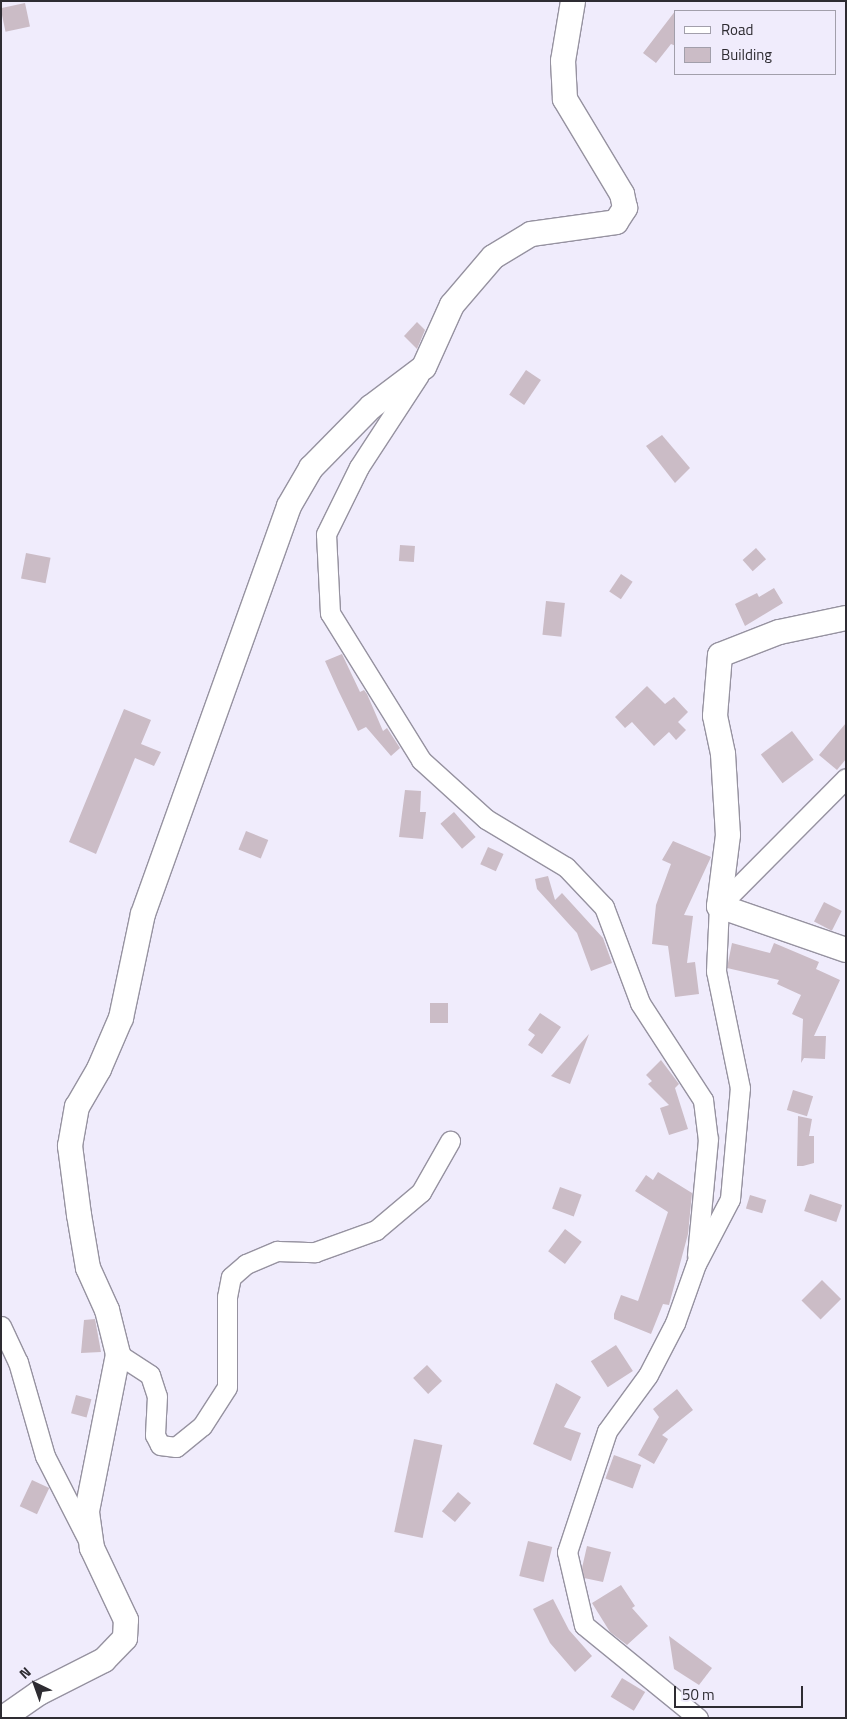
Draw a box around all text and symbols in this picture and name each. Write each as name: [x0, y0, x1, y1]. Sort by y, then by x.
legend: [674, 10, 837, 75]
text: Road: [721, 18, 753, 41]
text: Building: [721, 43, 772, 66]
north arrow: [10, 1659, 60, 1709]
text: N: [14, 1661, 35, 1684]
scale bar: [677, 1676, 806, 1708]
text: 50 m: [682, 1683, 715, 1706]

